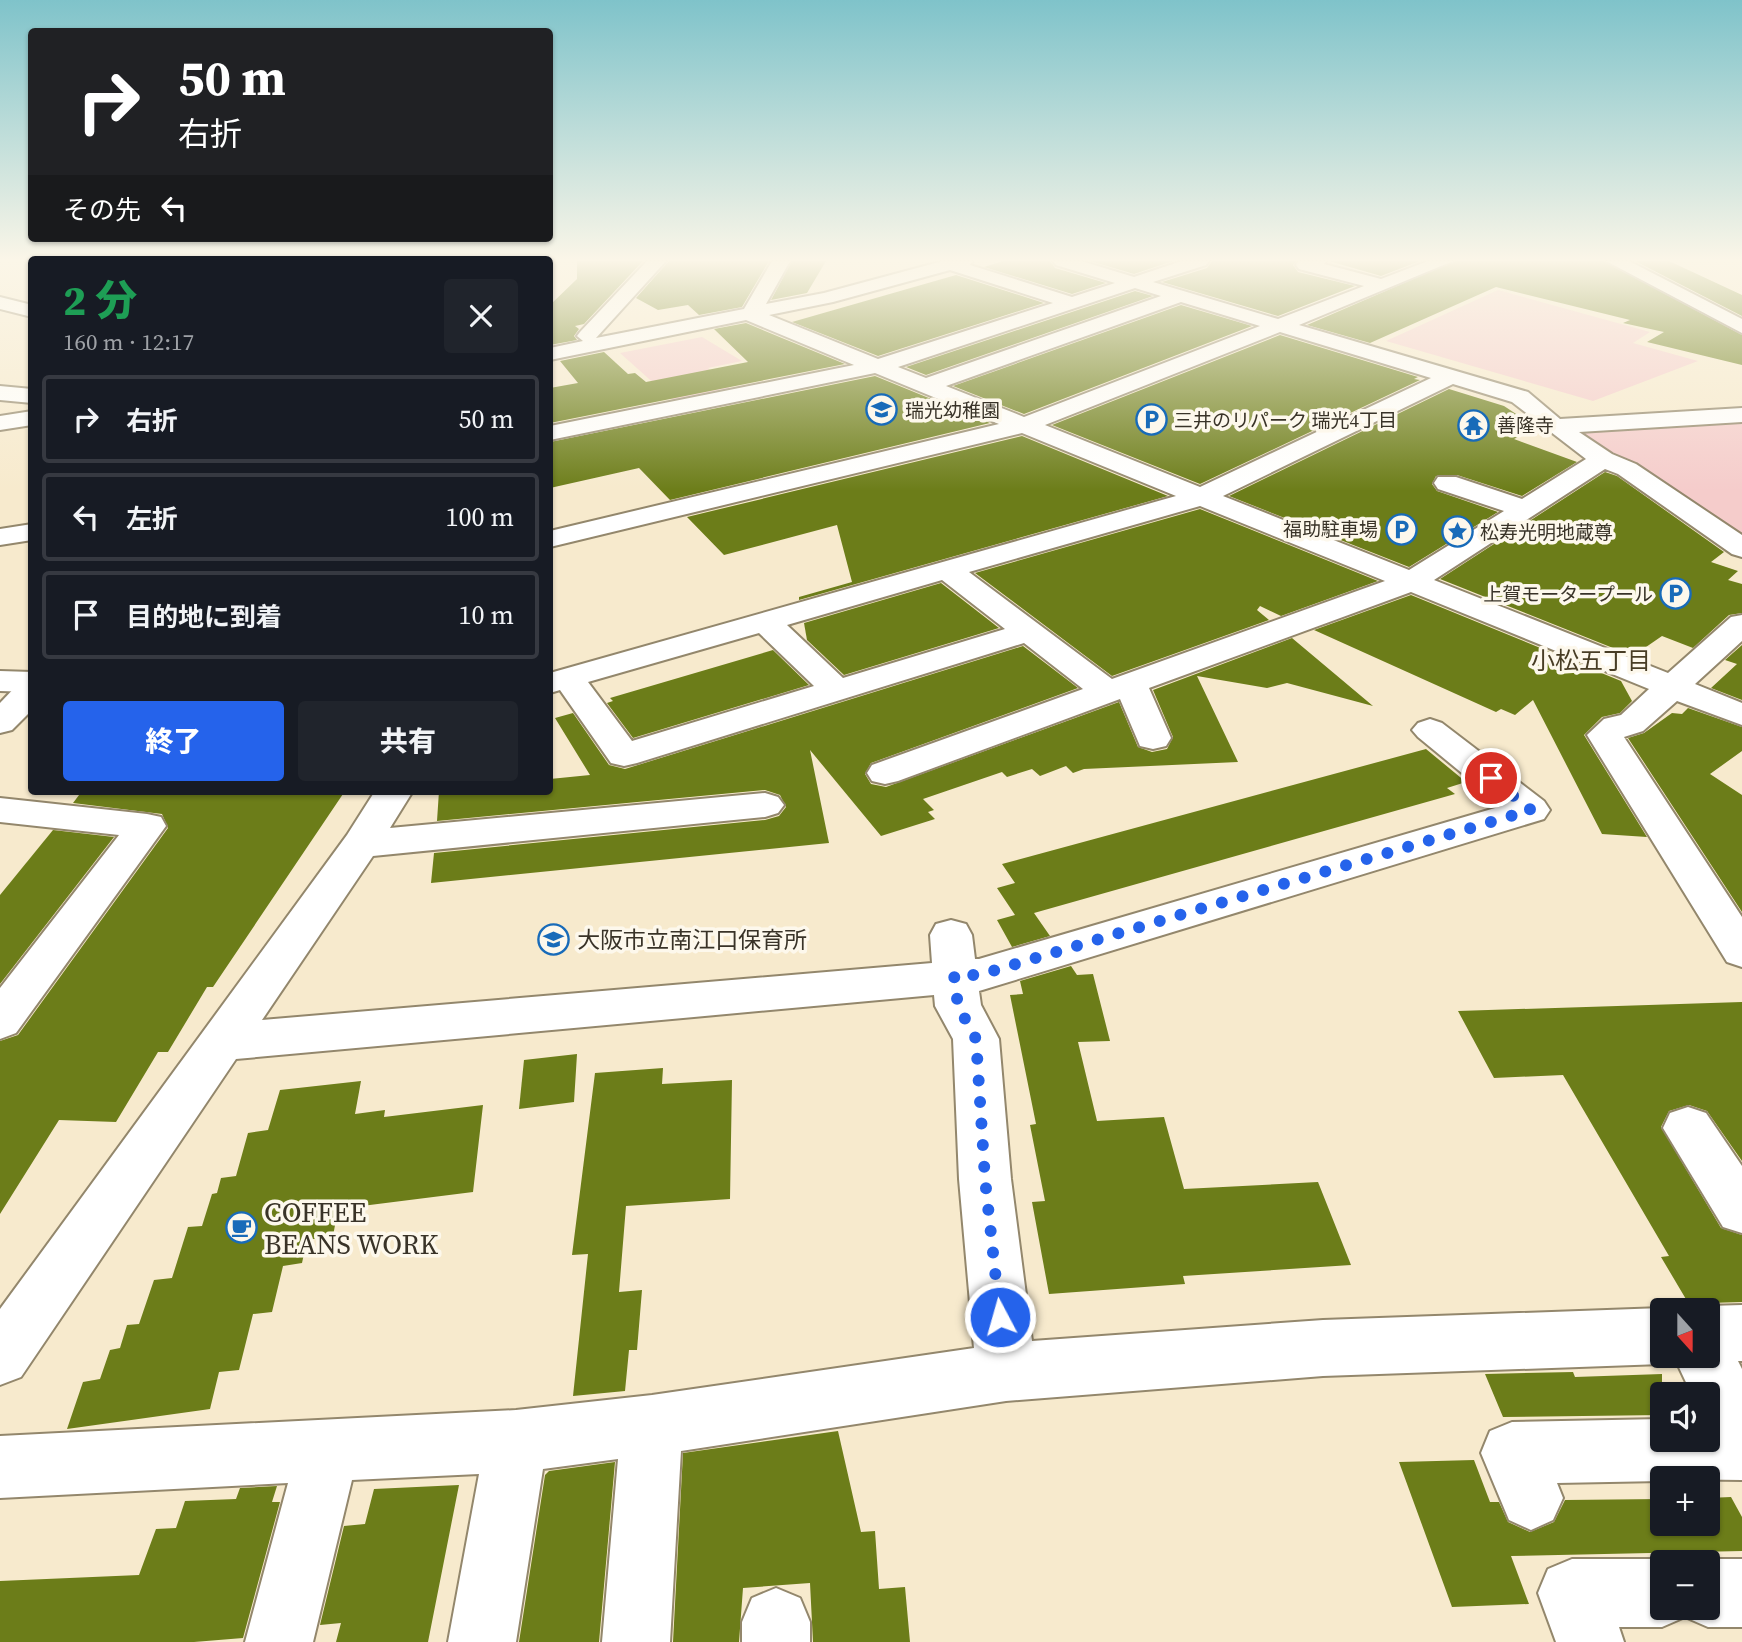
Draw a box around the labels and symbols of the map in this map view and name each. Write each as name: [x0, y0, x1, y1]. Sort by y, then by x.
school or university icon: 瑞光幼稚園: [865, 393, 899, 427]
place label: 瑞光幼稚園: [905, 397, 1000, 423]
parking icon: 三井のリパーク 瑞光4丁目: [1134, 403, 1168, 437]
place label: 三井のリパーク 瑞光4丁目: [1174, 407, 1397, 433]
temple icon: 善隆寺: [1457, 408, 1491, 442]
place label: 善隆寺: [1497, 412, 1554, 438]
parking icon: 福助駐車場: [1384, 512, 1418, 546]
place icon: 松寿光明地蔵尊: [1440, 515, 1474, 549]
place label: 福助駐車場: [1283, 516, 1378, 542]
place label: 松寿光明地蔵尊: [1480, 519, 1613, 545]
parking icon: 上賀モータープール: [1659, 577, 1693, 611]
place label: 上賀モータープール: [1483, 581, 1653, 607]
district label: 小松五丁目: [1531, 644, 1651, 677]
pin: [1461, 748, 1521, 808]
school or university icon: 大阪市立南江口保育所: [537, 923, 571, 957]
place label: 大阪市立南江口保育所: [577, 924, 807, 956]
place label: COFFEE BEANS WORK: [264, 1193, 439, 1263]
cafe icon: COFFEE BEANS WORK: [224, 1211, 258, 1245]
position arrow: [963, 1280, 1037, 1354]
north arrow: [1650, 1298, 1720, 1368]

